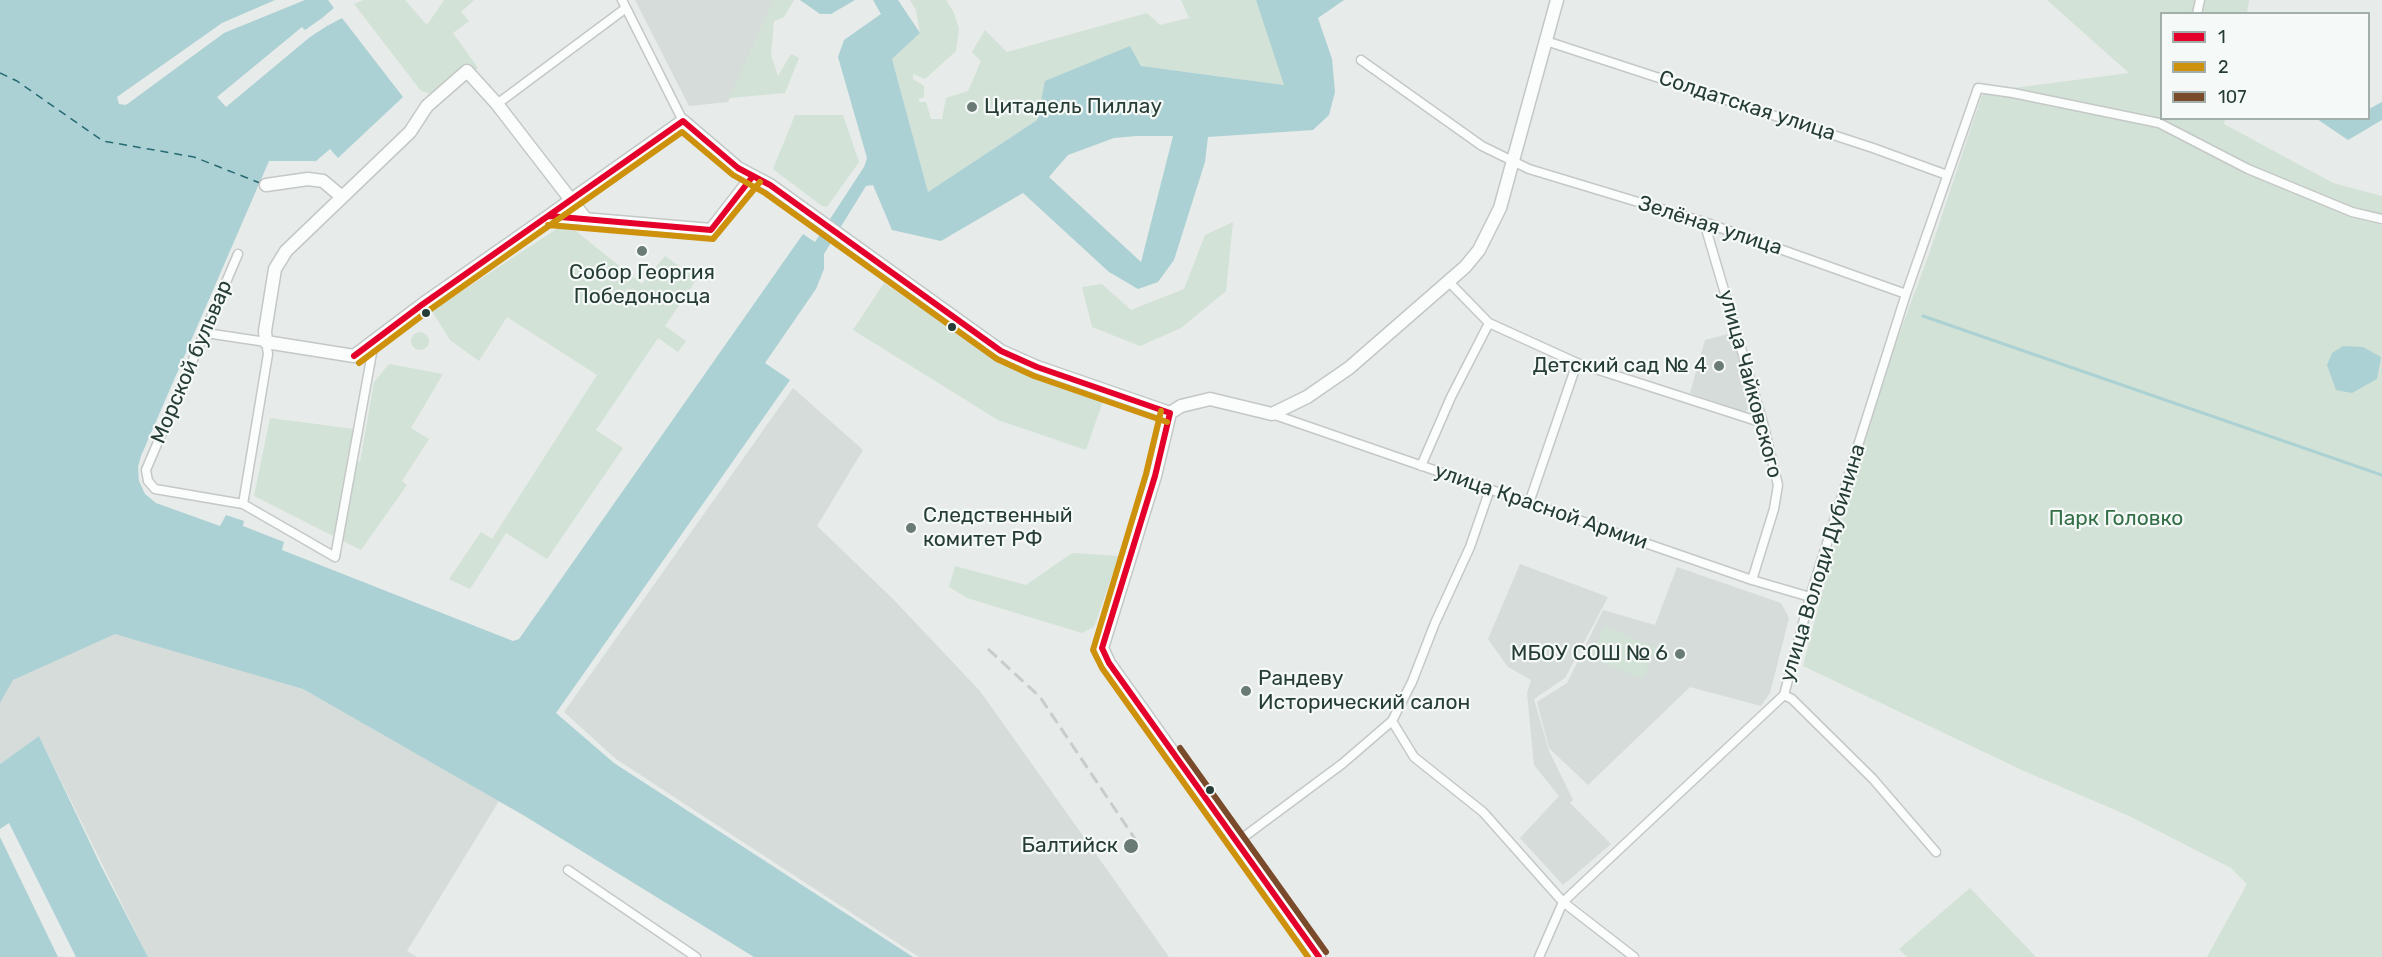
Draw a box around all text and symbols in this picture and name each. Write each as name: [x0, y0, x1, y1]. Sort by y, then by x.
legend: [2160, 12, 2370, 120]
text: 1: [2218, 26, 2226, 48]
text: 2: [2218, 56, 2229, 78]
street label: Солдатская улица: [1655, 66, 1839, 146]
text: 107: [2218, 86, 2246, 108]
place label: Цитадель Пиллау: [984, 94, 1162, 120]
marker: Цитадель Пиллау: [965, 100, 979, 114]
street label: Зелёная улица: [1635, 191, 1785, 261]
marker: Собор Георгия Победоносца: [635, 244, 649, 258]
place label: Собор Георгия Победоносца: [569, 260, 715, 310]
street label: Морской бульвар: [146, 276, 238, 448]
street label: улица Чайковского: [1713, 287, 1787, 481]
unlabelled marker: [420, 307, 432, 319]
unlabelled marker: [946, 321, 958, 333]
place label: Детский сад № 4: [1533, 353, 1707, 379]
marker: Детский сад № 4: [1712, 359, 1726, 373]
street label: улица Володи Дубинина: [1775, 441, 1871, 685]
street label: улица Красной Армии: [1431, 459, 1651, 555]
place label: Следственный комитет РФ: [923, 503, 1073, 553]
park label: Парк Головко: [2049, 506, 2183, 532]
marker: Следственный комитет РФ: [904, 521, 918, 535]
place label: МБОУ СОШ № 6: [1511, 641, 1668, 667]
marker: МБОУ СОШ № 6: [1673, 647, 1687, 661]
place label: Рандеву Исторический салон: [1258, 666, 1470, 716]
marker: Рандеву Исторический салон: [1239, 684, 1253, 698]
unlabelled marker: [1204, 784, 1216, 796]
place label: Балтийск: [1022, 833, 1118, 859]
marker: Балтийск: [1122, 837, 1140, 855]

